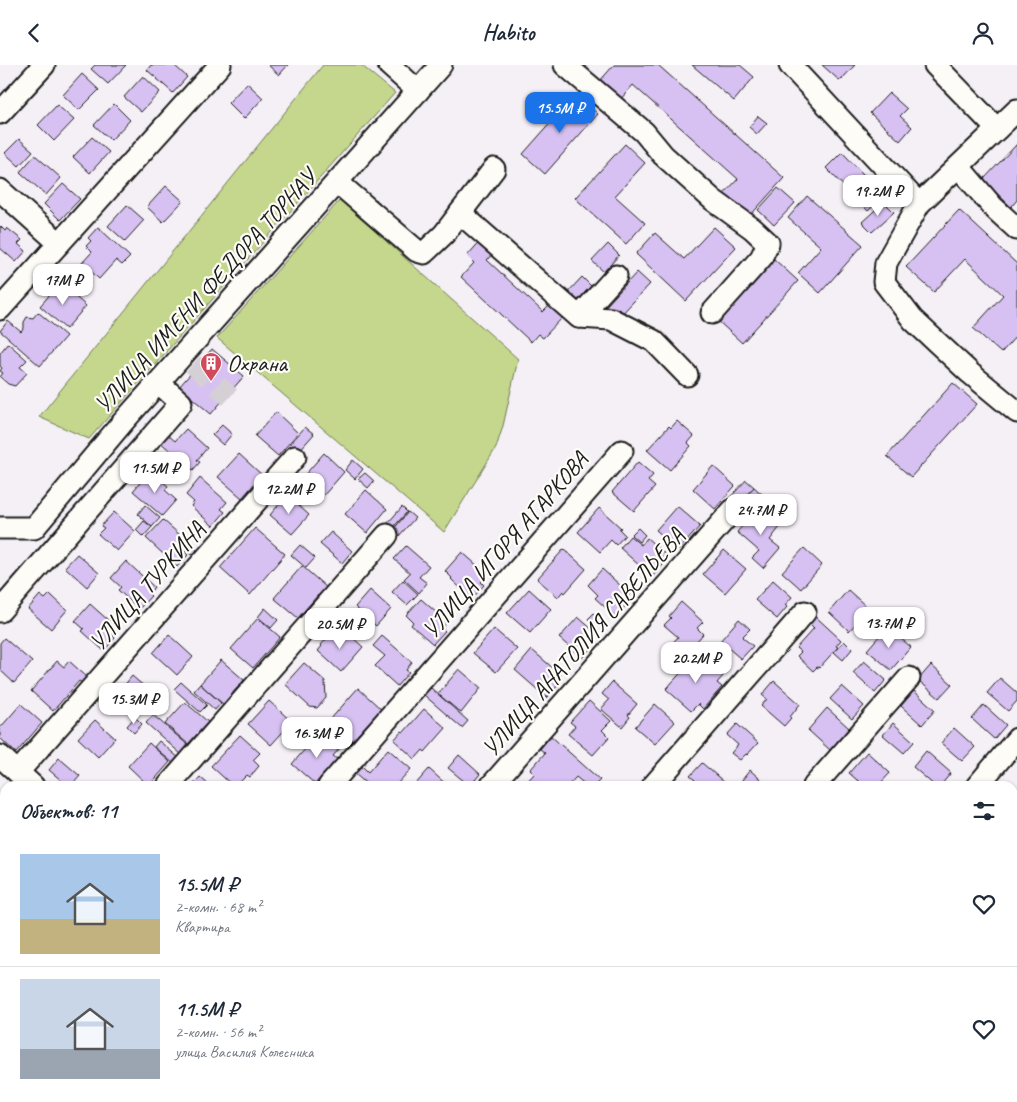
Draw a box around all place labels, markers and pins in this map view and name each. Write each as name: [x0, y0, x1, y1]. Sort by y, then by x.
pin: 15.5M ₽: [514, 92, 606, 134]
pin: 19.2M ₽: [832, 175, 924, 217]
pin: 17M ₽: [28, 263, 98, 306]
place label: Охрана: [227, 348, 288, 378]
building icon: Охрана: [199, 351, 223, 382]
pin: 11.5M ₽: [109, 451, 201, 494]
pin: 12.2M ₽: [243, 473, 335, 515]
pin: 24.7M ₽: [715, 493, 807, 536]
pin: 20.5M ₽: [294, 607, 386, 650]
pin: 13.7M ₽: [843, 607, 935, 649]
pin: 20.2M ₽: [650, 641, 742, 684]
pin: 15.3M ₽: [88, 683, 180, 725]
pin: 16.3M ₽: [271, 717, 363, 759]

